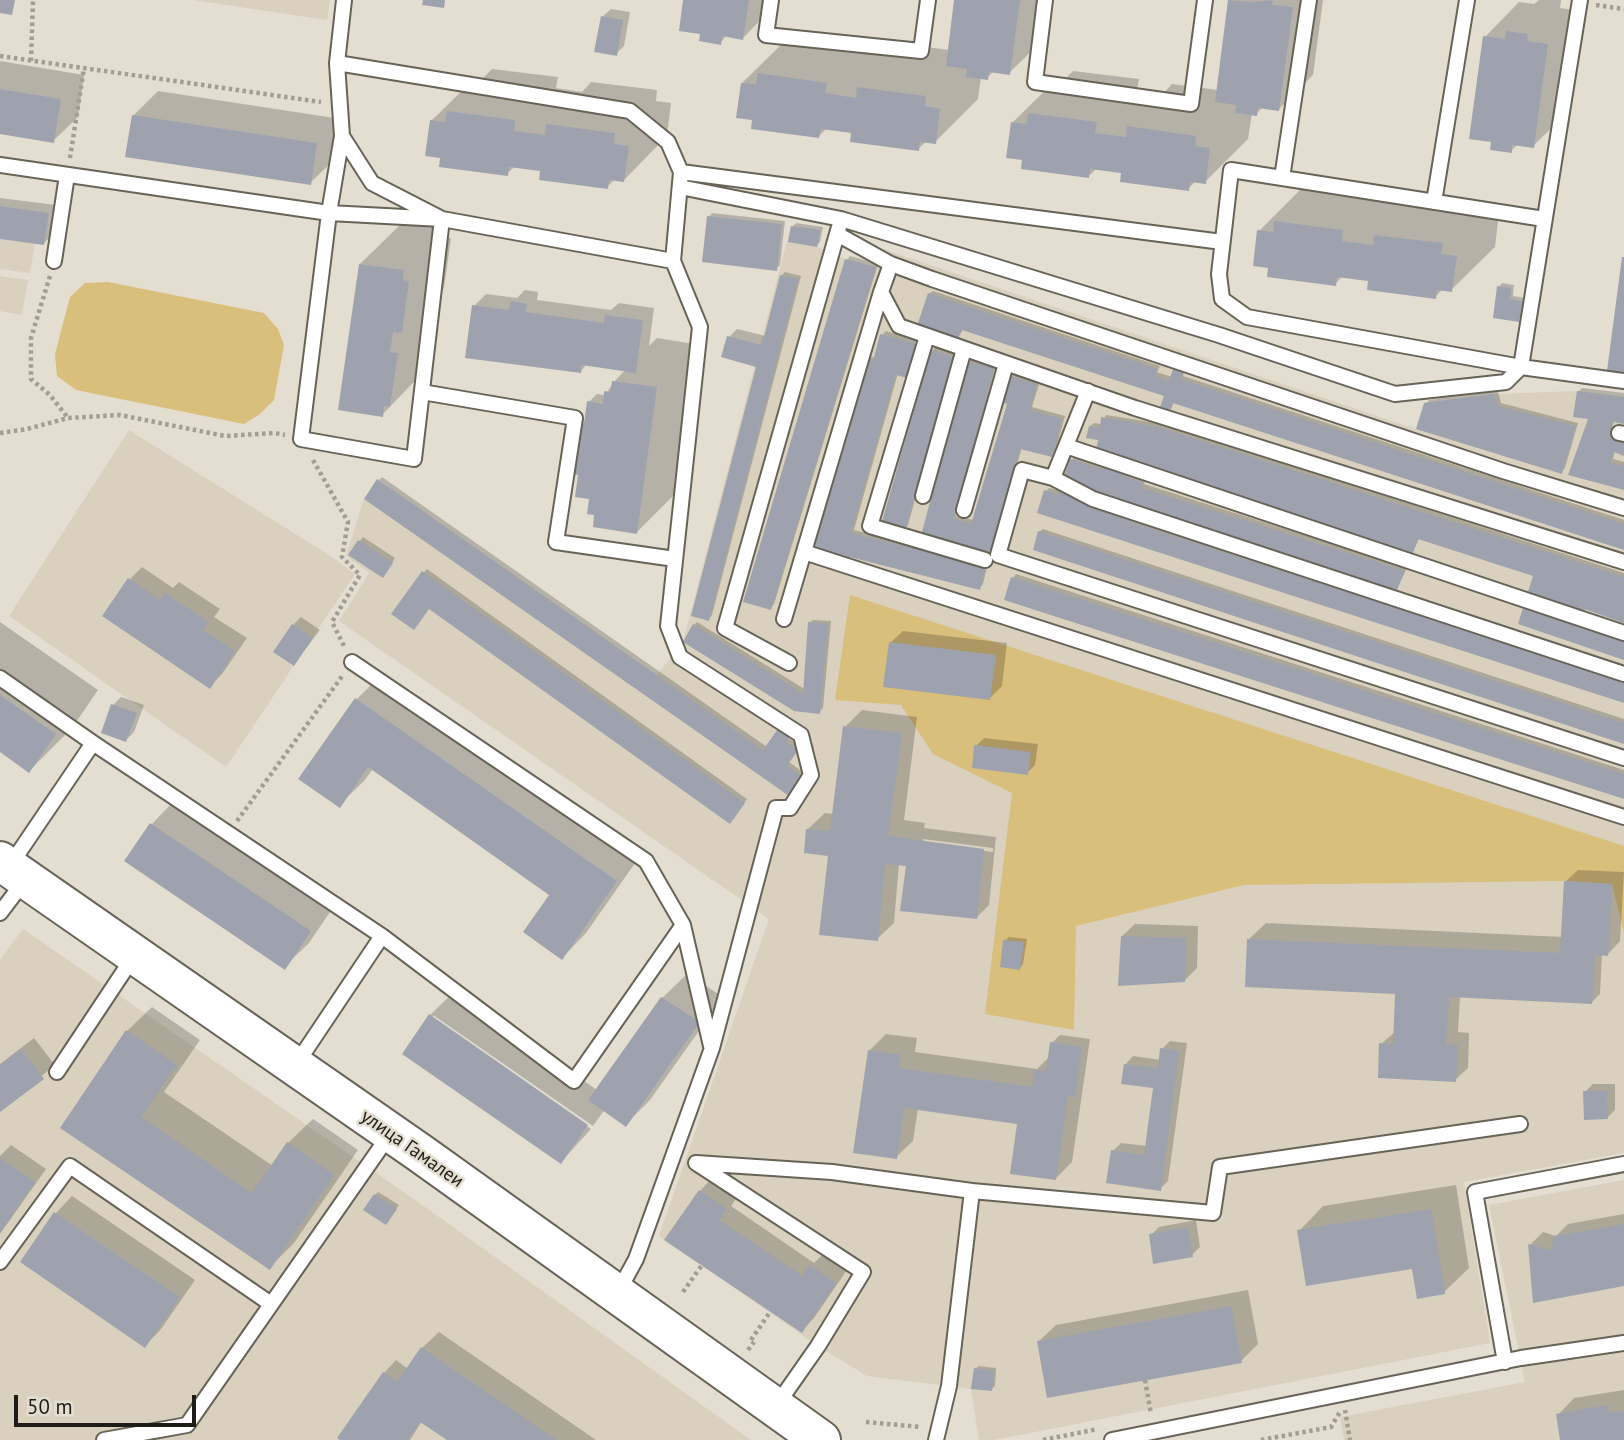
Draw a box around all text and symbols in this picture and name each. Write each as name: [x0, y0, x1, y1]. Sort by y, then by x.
street label: улица Гамалеи: [356, 1105, 468, 1193]
scale bar: [18, 1380, 200, 1424]
text: 50 m: [27, 1393, 73, 1420]

